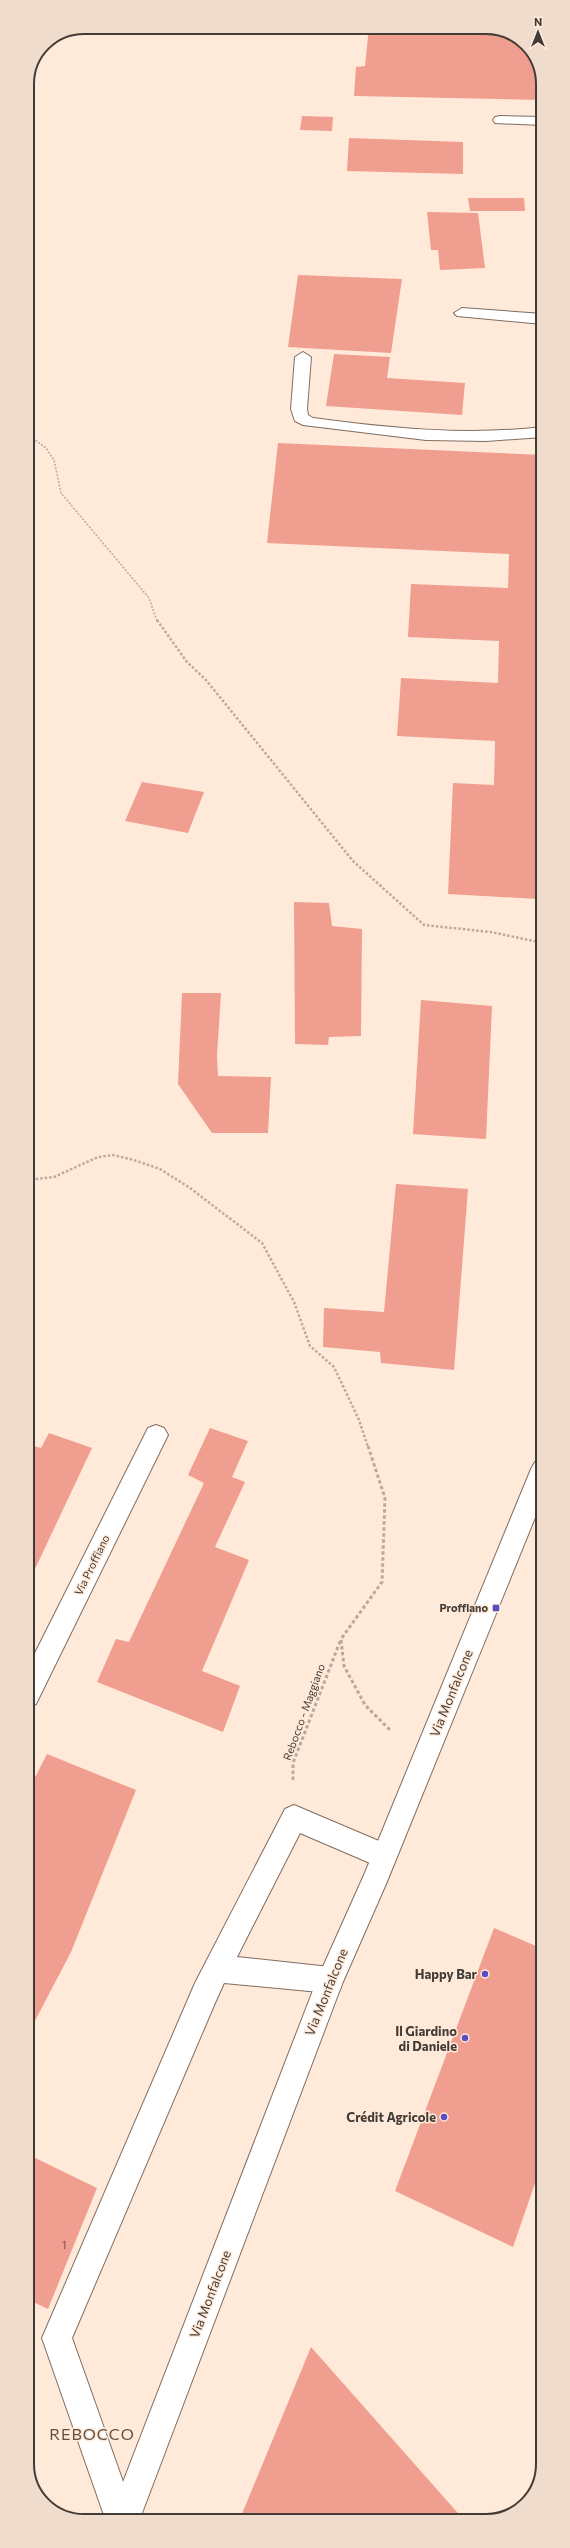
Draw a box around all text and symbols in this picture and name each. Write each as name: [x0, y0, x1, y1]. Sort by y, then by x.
north arrow: [518, 12, 558, 52]
text: N: [534, 15, 542, 28]
street label: Via Proffiano: [71, 1532, 112, 1597]
place label: Proffiano: [439, 1601, 488, 1614]
marker: Proffiano: [491, 1603, 501, 1613]
street label: Via Monfalcone: [426, 1647, 476, 1739]
street label: Rebocco - Maggiano: [280, 1661, 327, 1762]
street label: Via Monfalcone: [301, 1946, 351, 2038]
place label: Happy Bar: [415, 1966, 478, 1982]
marker: Happy Bar: [480, 1969, 490, 1979]
place label: Il Giardino di Daniele: [395, 2023, 457, 2054]
marker: Il Giardino di Daniele: [460, 2033, 470, 2043]
place label: Crédit Agricole: [346, 2109, 436, 2125]
marker: Crédit Agricole: [439, 2112, 449, 2122]
house number: 1: [62, 2238, 66, 2251]
street label: Via Monfalcone: [186, 2248, 234, 2340]
district label: REBOCCO: [49, 2424, 135, 2443]

